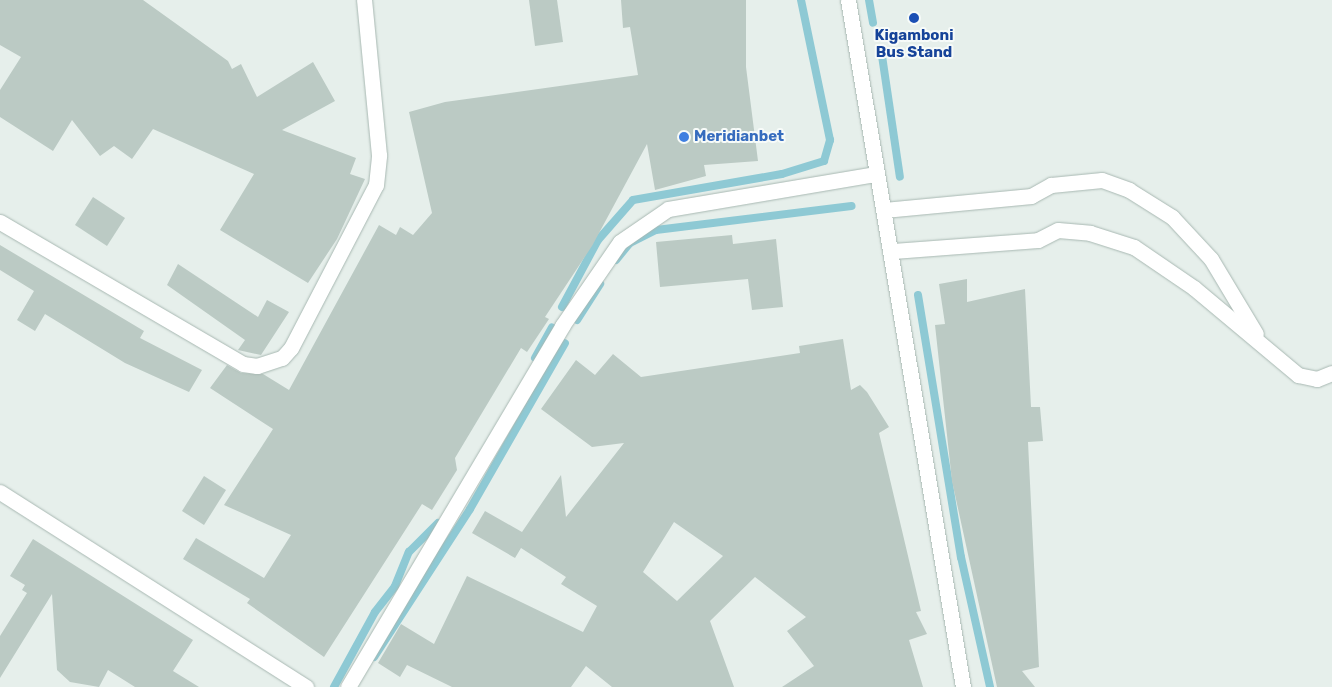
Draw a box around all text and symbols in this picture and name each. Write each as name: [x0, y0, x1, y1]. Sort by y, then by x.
marker: Kigamboni Bus Stand: [908, 12, 920, 24]
place label: Kigamboni Bus Stand: [875, 26, 953, 61]
place label: Meridianbet: [694, 128, 784, 146]
marker: Meridianbet: [678, 131, 690, 143]

